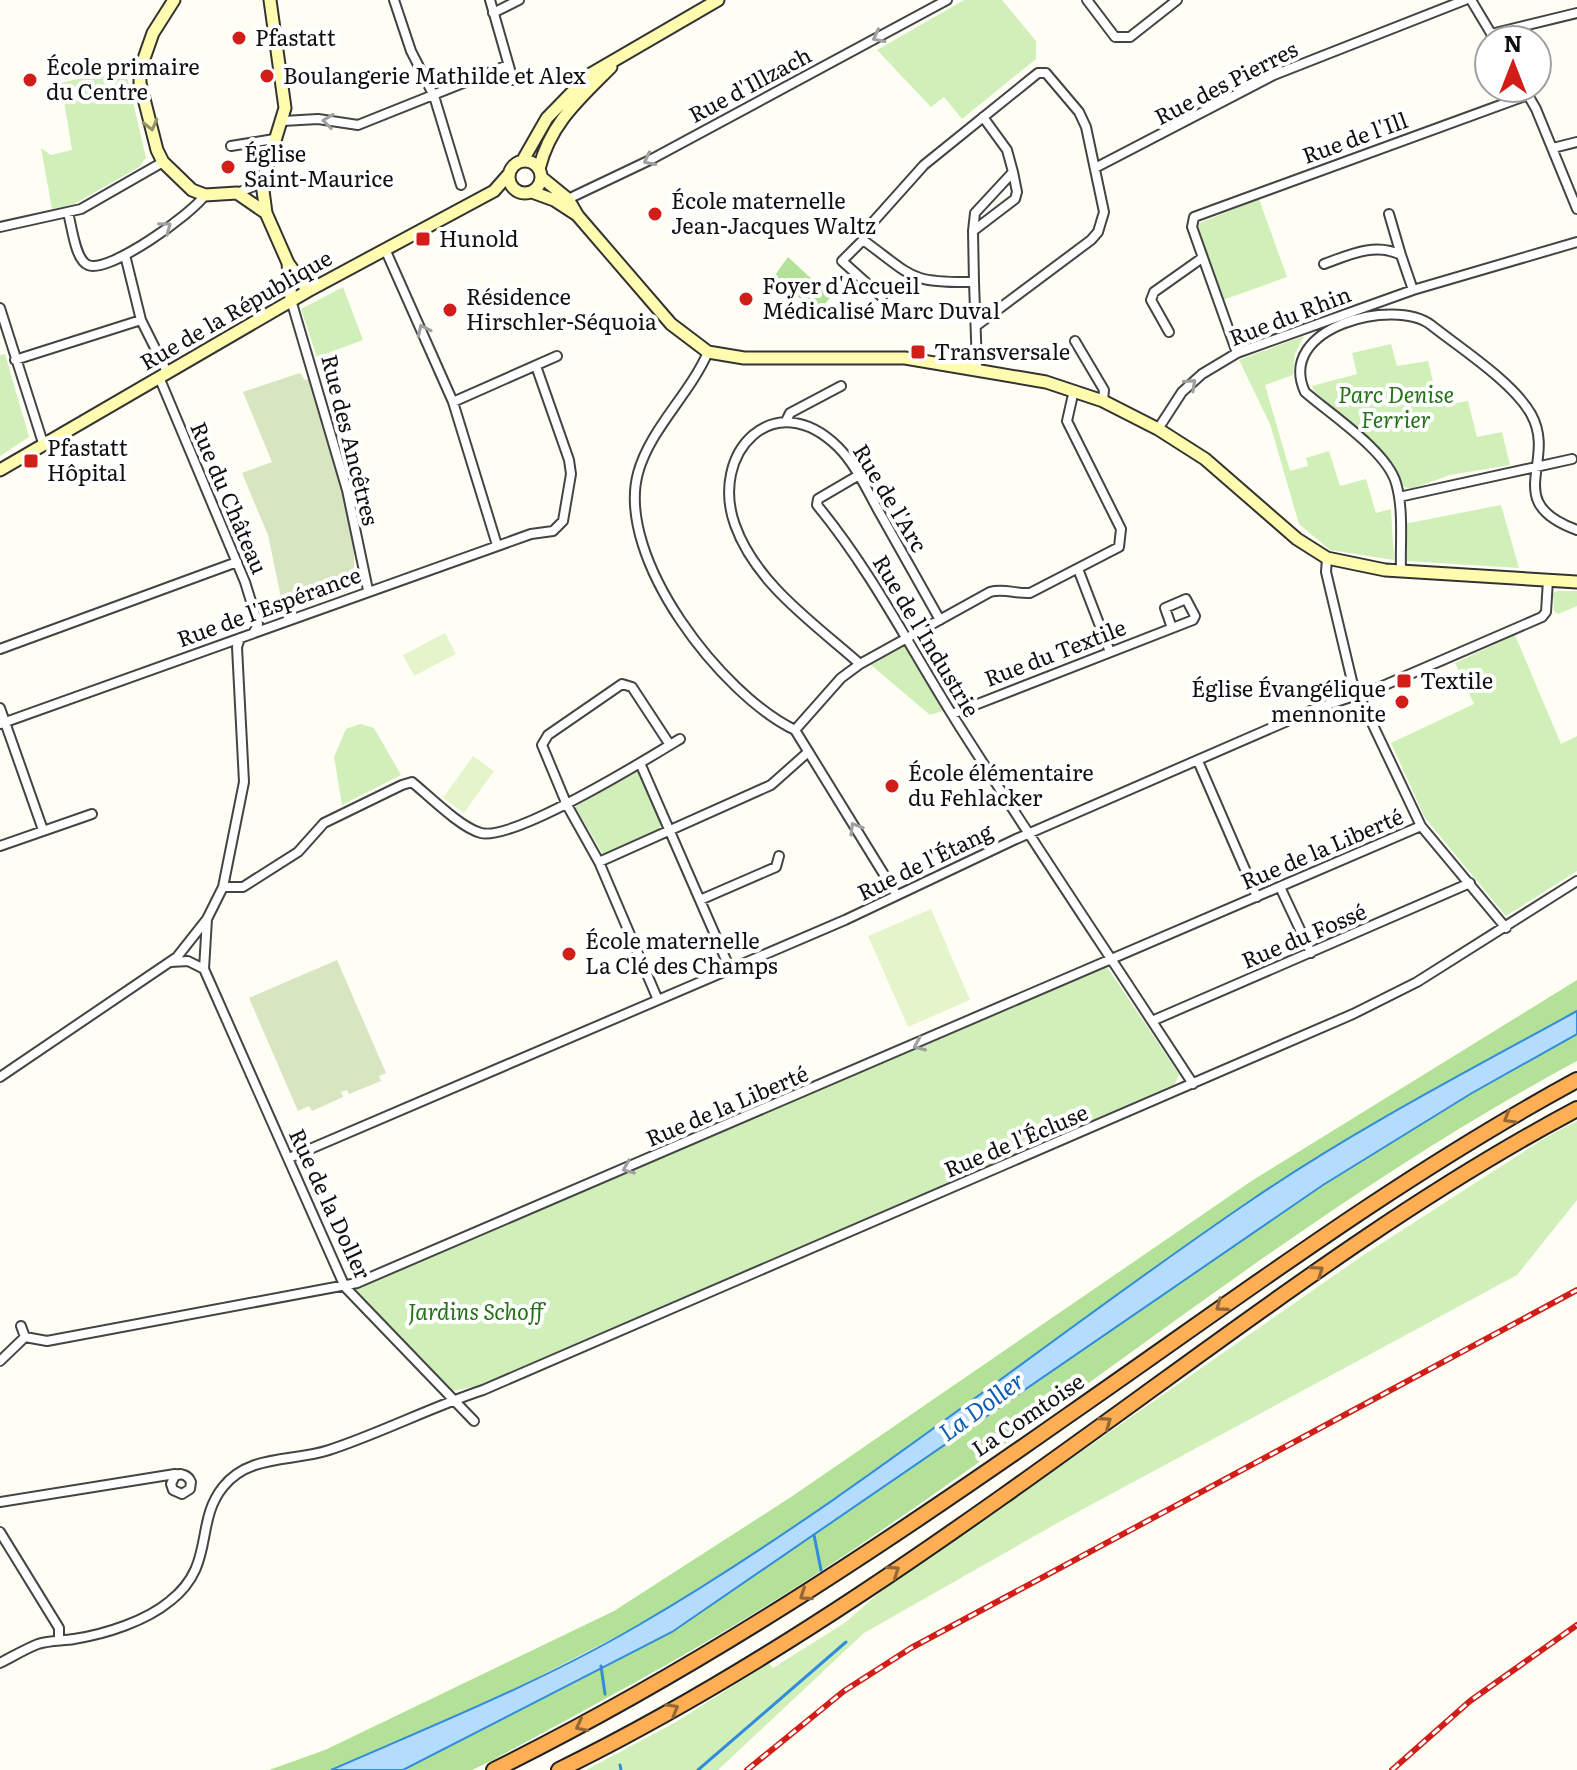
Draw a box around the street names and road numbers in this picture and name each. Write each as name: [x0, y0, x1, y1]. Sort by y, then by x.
street label: Rue des Pierres: [1148, 31, 1303, 132]
street label: Rue d'Illzach: [682, 37, 817, 130]
street label: Rue de l'Ill: [1297, 102, 1412, 171]
street label: Rue de la République: [133, 240, 337, 377]
street label: Rue du Rhin: [1224, 276, 1355, 353]
street label: Rue des Ancêtres: [314, 351, 389, 529]
street label: Rue du Château: [183, 416, 277, 579]
street label: Rue de l'Arc: [846, 437, 937, 558]
street label: Rue de l'Industrie: [866, 548, 989, 723]
street label: Rue de l'Espérance: [172, 557, 365, 654]
street label: Rue du Textile: [979, 609, 1130, 694]
street label: Rue de la Liberté: [1235, 799, 1408, 897]
street label: Rue de l'Étang: [851, 813, 998, 908]
street label: Rue du Fossé: [1236, 893, 1371, 976]
street label: Rue de la Liberté: [640, 1056, 813, 1154]
street label: Rue de l'Écluse: [938, 1094, 1093, 1185]
street label: Rue de la Doller: [282, 1123, 381, 1285]
street label: La Comtoise: [964, 1364, 1090, 1464]

